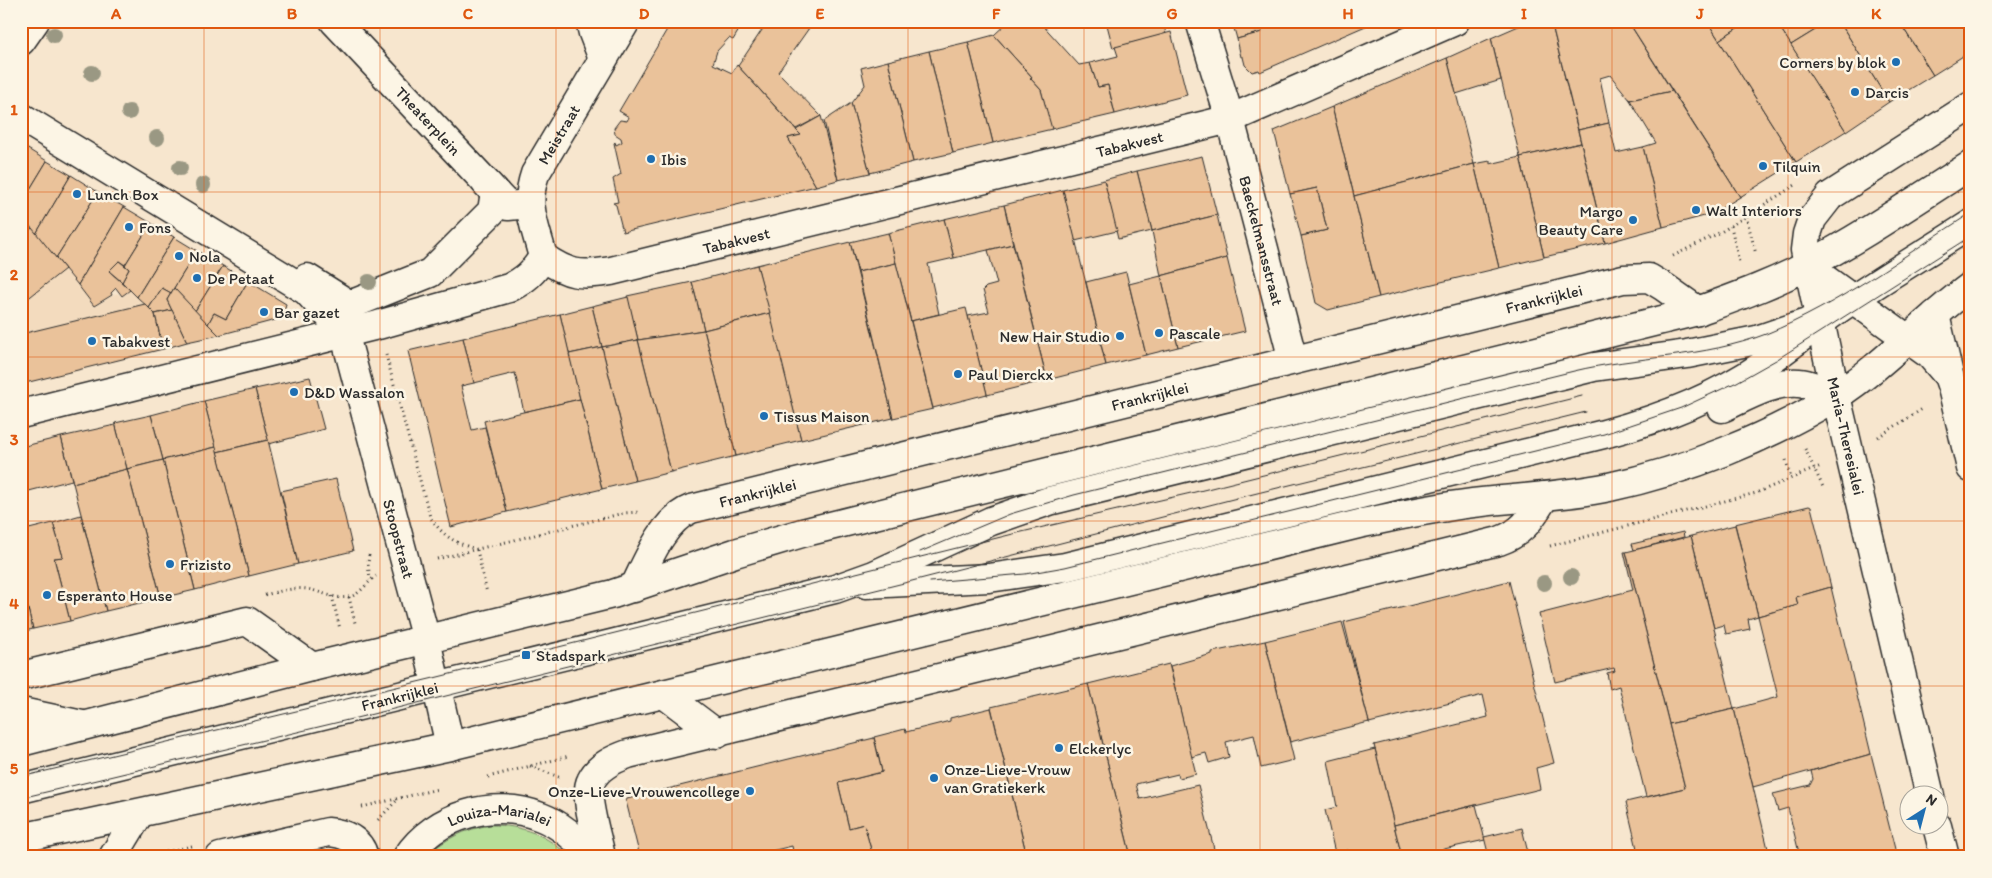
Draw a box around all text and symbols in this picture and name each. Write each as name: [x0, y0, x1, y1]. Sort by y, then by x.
text: A: [110, 4, 122, 23]
text: B: [287, 4, 298, 23]
text: C: [463, 4, 474, 23]
text: D: [639, 4, 650, 23]
text: E: [816, 4, 825, 23]
text: F: [992, 4, 1001, 23]
text: G: [1166, 4, 1178, 23]
text: H: [1342, 4, 1354, 23]
text: I: [1521, 4, 1527, 23]
text: J: [1695, 4, 1704, 23]
text: K: [1871, 4, 1882, 23]
place label: Corners by blok: [1779, 53, 1887, 72]
marker: Corners by blok: [1890, 56, 1902, 68]
street label: Theaterplein: [391, 83, 465, 159]
place label: Darcis: [1865, 83, 1909, 102]
marker: Darcis: [1849, 86, 1861, 98]
text: 1: [10, 100, 18, 119]
street label: Meistraat: [533, 101, 584, 168]
street label: Tabakvest: [1094, 126, 1165, 161]
place label: Ibis: [661, 150, 687, 169]
marker: Ibis: [645, 153, 657, 165]
place label: Tilquin: [1773, 157, 1821, 176]
marker: Tilquin: [1757, 160, 1769, 172]
street label: Baeckelmansstraat: [1236, 173, 1288, 307]
place label: Lunch Box: [87, 185, 158, 204]
marker: Lunch Box: [71, 188, 83, 200]
place label: Walt Interiors: [1706, 201, 1802, 220]
place label: Margo Beauty Care: [1539, 202, 1623, 239]
marker: Walt Interiors: [1690, 204, 1702, 216]
marker: Margo Beauty Care: [1627, 214, 1639, 226]
place label: Fons: [139, 218, 171, 237]
marker: Fons: [123, 221, 135, 233]
street label: Tabakvest: [701, 223, 772, 258]
place label: Nola: [189, 247, 221, 266]
marker: Nola: [173, 250, 185, 262]
text: 2: [10, 265, 19, 284]
place label: De Petaat: [207, 269, 274, 288]
marker: De Petaat: [191, 272, 203, 284]
street label: Frankrijklei: [1503, 280, 1584, 317]
place label: Bar gazet: [274, 303, 340, 322]
marker: Bar gazet: [258, 306, 270, 318]
place label: Pascale: [1169, 324, 1221, 343]
place label: New Hair Studio: [1000, 327, 1110, 346]
marker: Pascale: [1153, 327, 1165, 339]
marker: New Hair Studio: [1114, 330, 1126, 342]
place label: Tabakvest: [102, 332, 170, 351]
marker: Tabakvest: [86, 335, 98, 347]
place label: Paul Dierckx: [968, 365, 1053, 384]
marker: Paul Dierckx: [952, 368, 964, 380]
street label: Maria-Theresialei: [1823, 375, 1869, 497]
street label: Frankrijklei: [1109, 377, 1190, 414]
place label: D&D Wassalon: [304, 383, 404, 402]
marker: D&D Wassalon: [288, 386, 300, 398]
place label: Tissus Maison: [774, 407, 870, 426]
marker: Tissus Maison: [758, 410, 770, 422]
text: 3: [10, 430, 19, 449]
street label: Frankrijklei: [717, 474, 798, 511]
street label: Stoopstraat: [379, 497, 419, 580]
place label: Frizisto: [180, 555, 231, 574]
marker: Frizisto: [164, 558, 176, 570]
place label: Esperanto House: [57, 586, 173, 605]
marker: Esperanto House: [41, 589, 53, 601]
text: 4: [9, 594, 19, 613]
place label: Stadspark: [536, 646, 606, 665]
marker: Stadspark: [520, 649, 532, 661]
street label: Frankrijklei: [359, 677, 440, 715]
place label: Elckerlyc: [1069, 739, 1132, 758]
marker: Elckerlyc: [1053, 742, 1065, 754]
text: 5: [10, 759, 19, 778]
place label: Onze-Lieve-Vrouw van Gratiekerk: [944, 760, 1071, 797]
marker: Onze-Lieve-Vrouw van Gratiekerk: [928, 772, 940, 784]
place label: Onze-Lieve-Vrouwencollege: [548, 782, 740, 801]
marker: Onze-Lieve-Vrouwencollege: [744, 785, 756, 797]
north arrow: [1900, 786, 1950, 836]
text: N: [1923, 790, 1940, 810]
street label: Louiza-Marialei: [444, 800, 555, 830]

